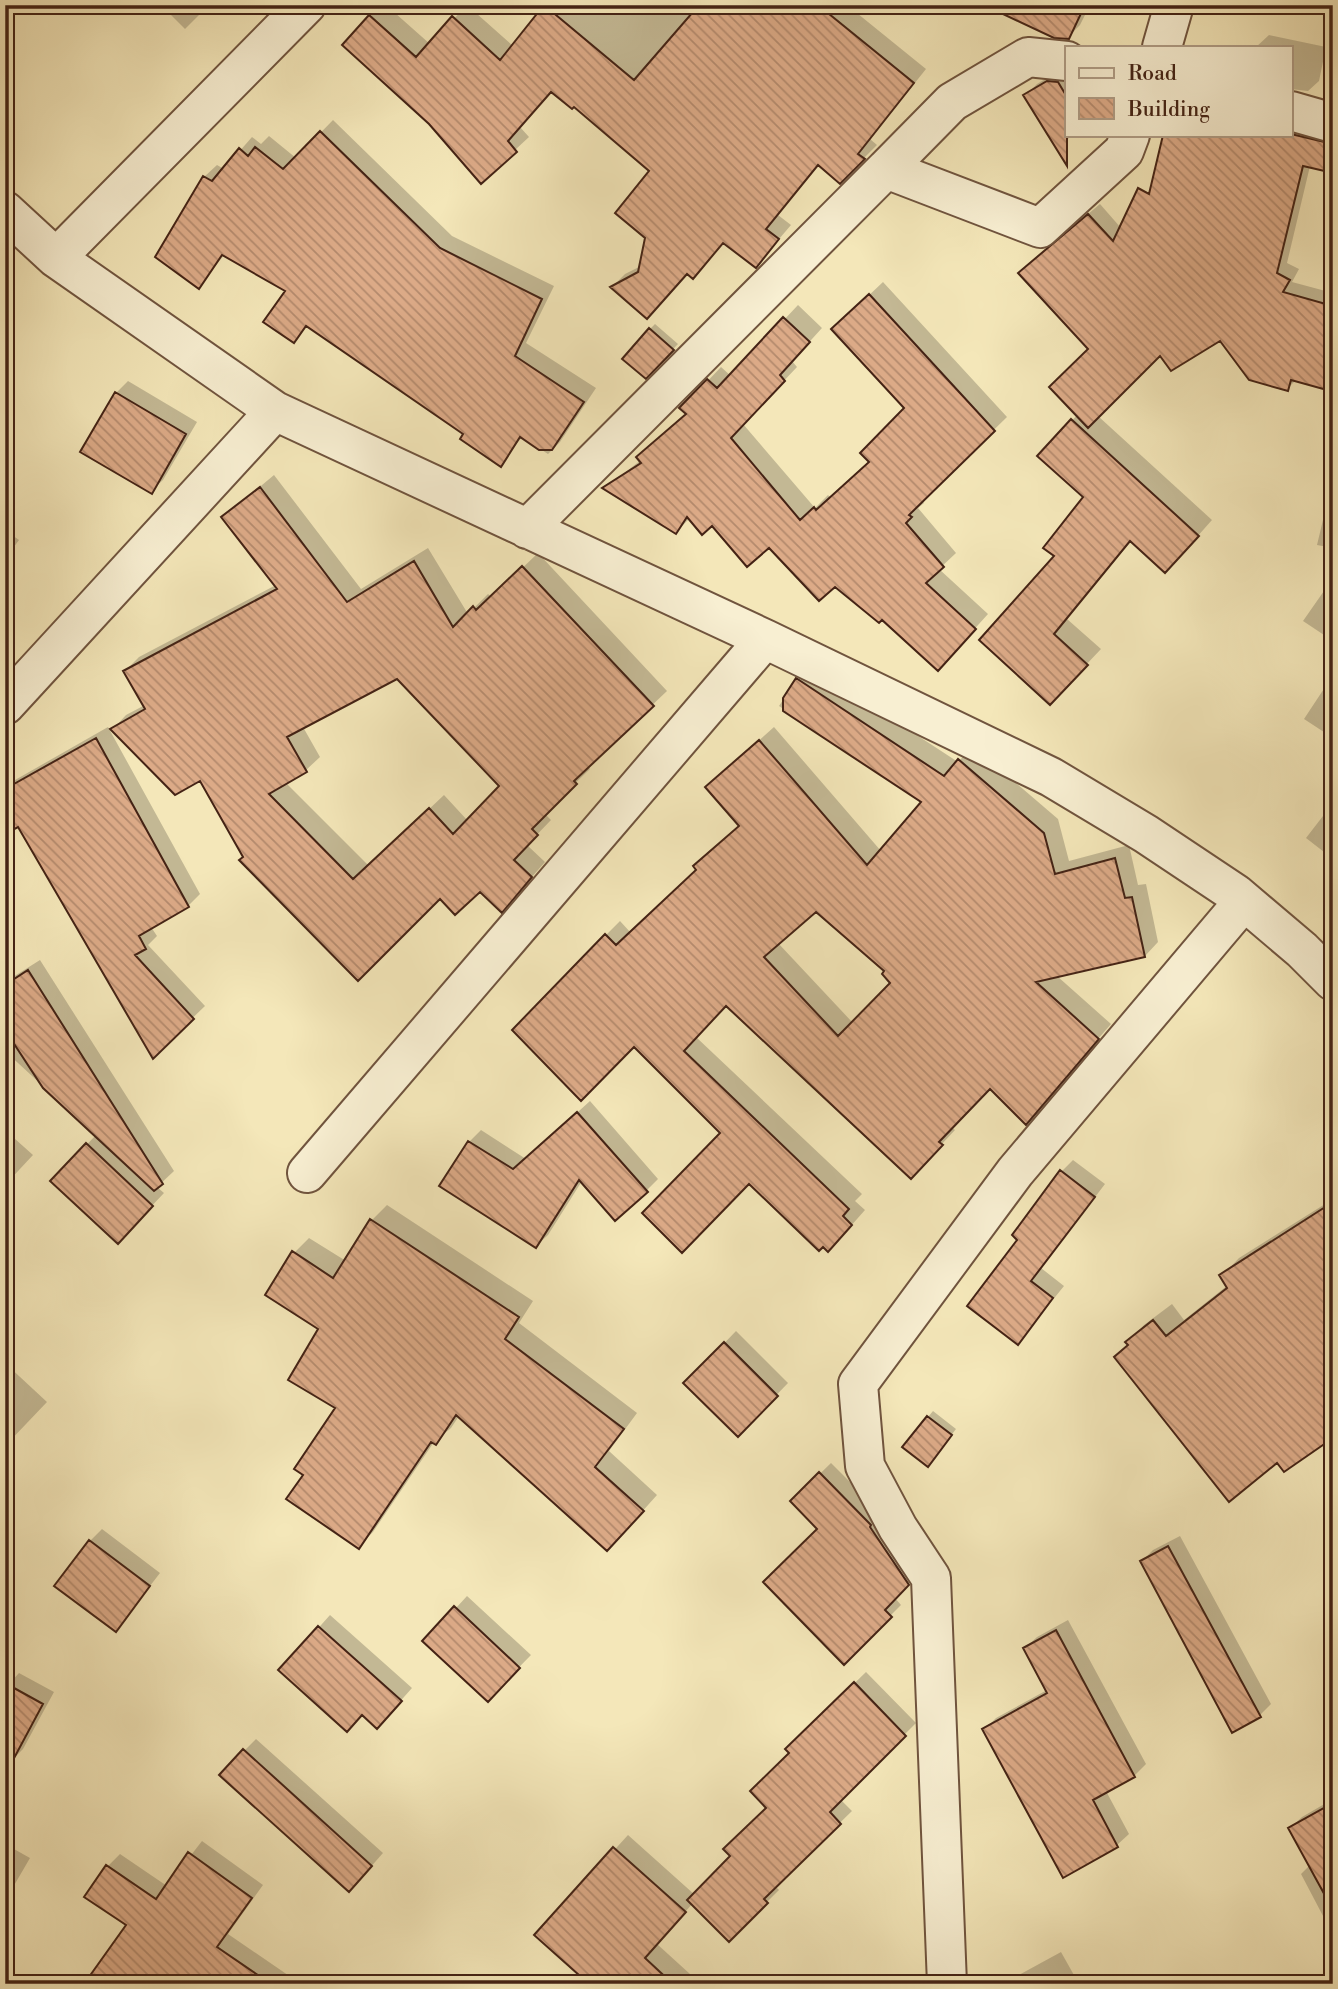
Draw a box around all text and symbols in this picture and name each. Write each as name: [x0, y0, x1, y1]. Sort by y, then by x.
legend: [1065, 46, 1292, 136]
text: Road: [1128, 61, 1177, 87]
text: Building: [1127, 97, 1210, 123]

